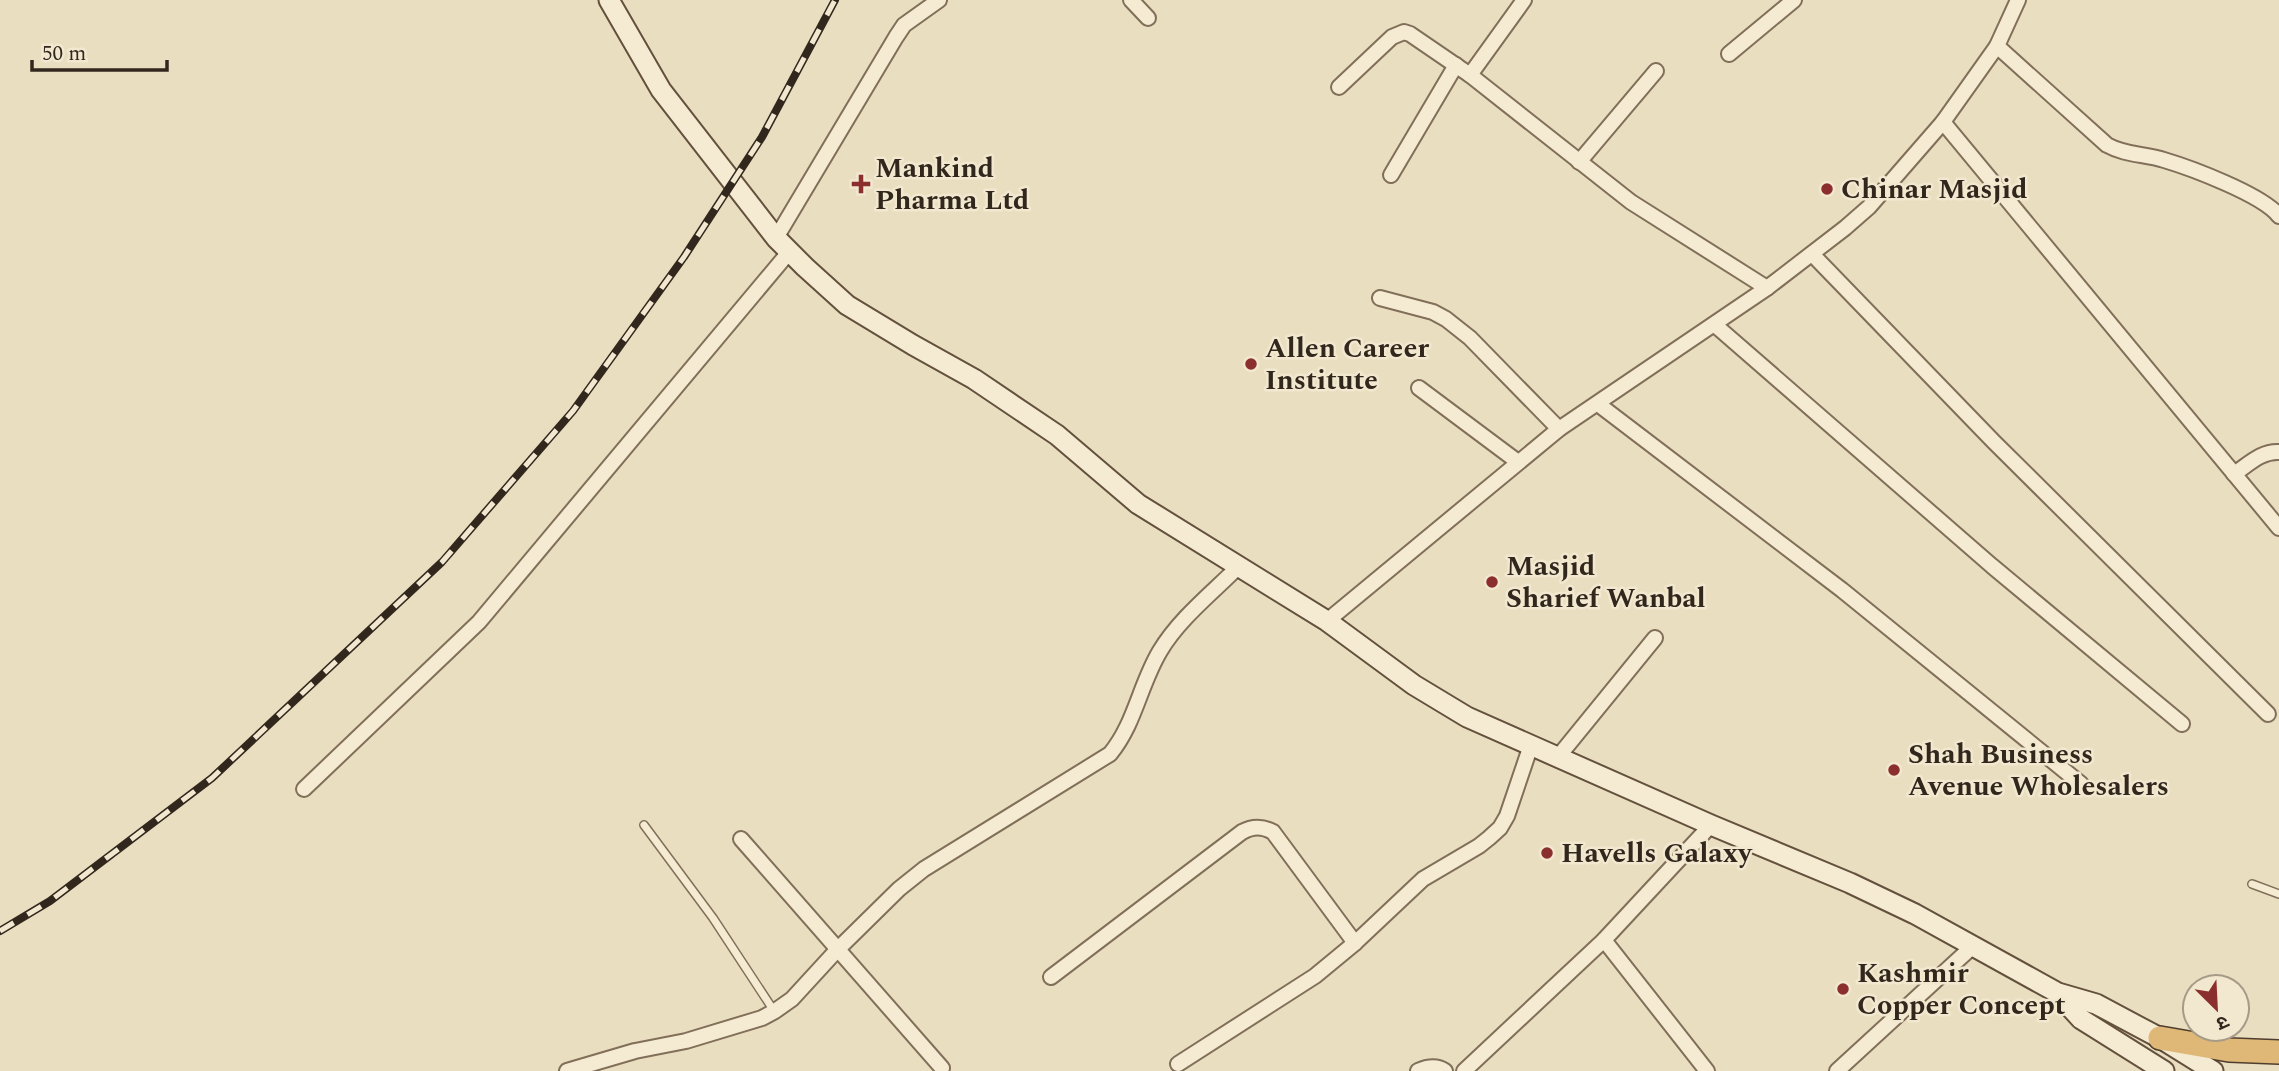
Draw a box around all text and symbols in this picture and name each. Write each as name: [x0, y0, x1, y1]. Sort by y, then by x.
scale bar: [32, 28, 166, 72]
text: 50 m: [42, 38, 86, 70]
place label: Mankind Pharma Ltd: [875, 147, 1029, 222]
place label: Chinar Masjid: [1841, 168, 2027, 211]
marker: Mankind Pharma Ltd: [853, 176, 869, 192]
marker: Chinar Masjid: [1819, 181, 1835, 197]
place label: Allen Career Institute: [1265, 327, 1429, 402]
marker: Allen Career Institute: [1243, 356, 1259, 372]
place label: Masjid Sharief Wanbal: [1506, 545, 1706, 620]
marker: Masjid Sharief Wanbal: [1484, 574, 1500, 590]
place label: Shah Business Avenue Wholesalers: [1908, 733, 2169, 808]
marker: Shah Business Avenue Wholesalers: [1886, 762, 1902, 778]
place label: Havells Galaxy: [1561, 832, 1753, 875]
marker: Havells Galaxy: [1539, 845, 1555, 861]
place label: Kashmir Copper Concept: [1857, 952, 2066, 1027]
north arrow: [2181, 973, 2251, 1043]
marker: Kashmir Copper Concept: [1835, 981, 1851, 997]
text: उ: [2211, 1007, 2233, 1038]

